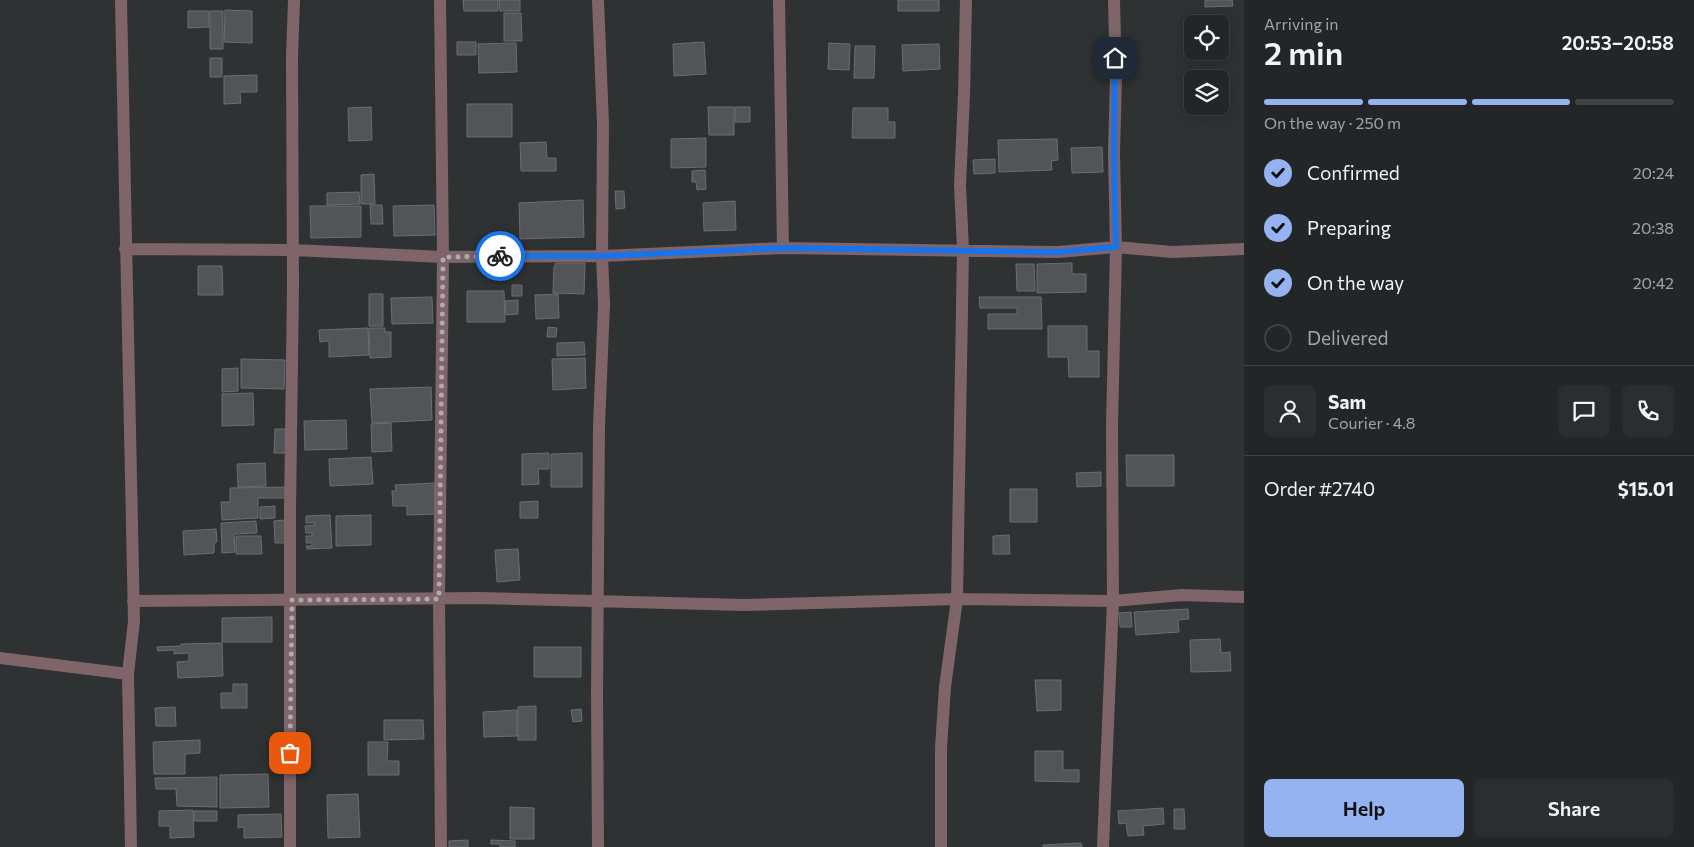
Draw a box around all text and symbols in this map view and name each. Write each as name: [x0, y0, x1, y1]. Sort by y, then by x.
text: Arriving in: [1264, 14, 1338, 33]
map controls: [1184, 15, 1229, 115]
button: locate: [1184, 15, 1229, 60]
text: 20:53–20:58: [1562, 31, 1674, 54]
text: 2 min: [1264, 32, 1343, 72]
pin: [1094, 37, 1136, 79]
icon: home: [1101, 44, 1129, 72]
button: layers: [1184, 70, 1229, 115]
text: On the way · 250 m: [1264, 113, 1401, 132]
icon: check: [1264, 159, 1292, 187]
text: Confirmed: [1307, 161, 1400, 184]
text: 20:24: [1633, 163, 1674, 182]
icon: check: [1264, 214, 1292, 242]
text: Preparing: [1307, 216, 1391, 239]
text: 20:38: [1632, 218, 1674, 237]
courier: [475, 231, 525, 281]
icon: bike: [486, 242, 514, 270]
icon: check: [1264, 269, 1292, 297]
text: On the way: [1307, 271, 1404, 294]
text: 20:42: [1633, 273, 1674, 292]
text: Delivered: [1307, 326, 1388, 349]
button: person: [1264, 385, 1316, 437]
button: chat: [1558, 385, 1610, 437]
button: phone: [1622, 385, 1674, 437]
text: Sam: [1328, 390, 1366, 413]
text: Courier · 4.8: [1328, 413, 1415, 432]
text: Order #2740: [1264, 477, 1375, 500]
text: $15.01: [1618, 477, 1674, 500]
pin: [269, 732, 311, 774]
icon: bag: [276, 739, 304, 767]
button: Help: [1264, 779, 1464, 837]
button: Share: [1474, 779, 1674, 837]

